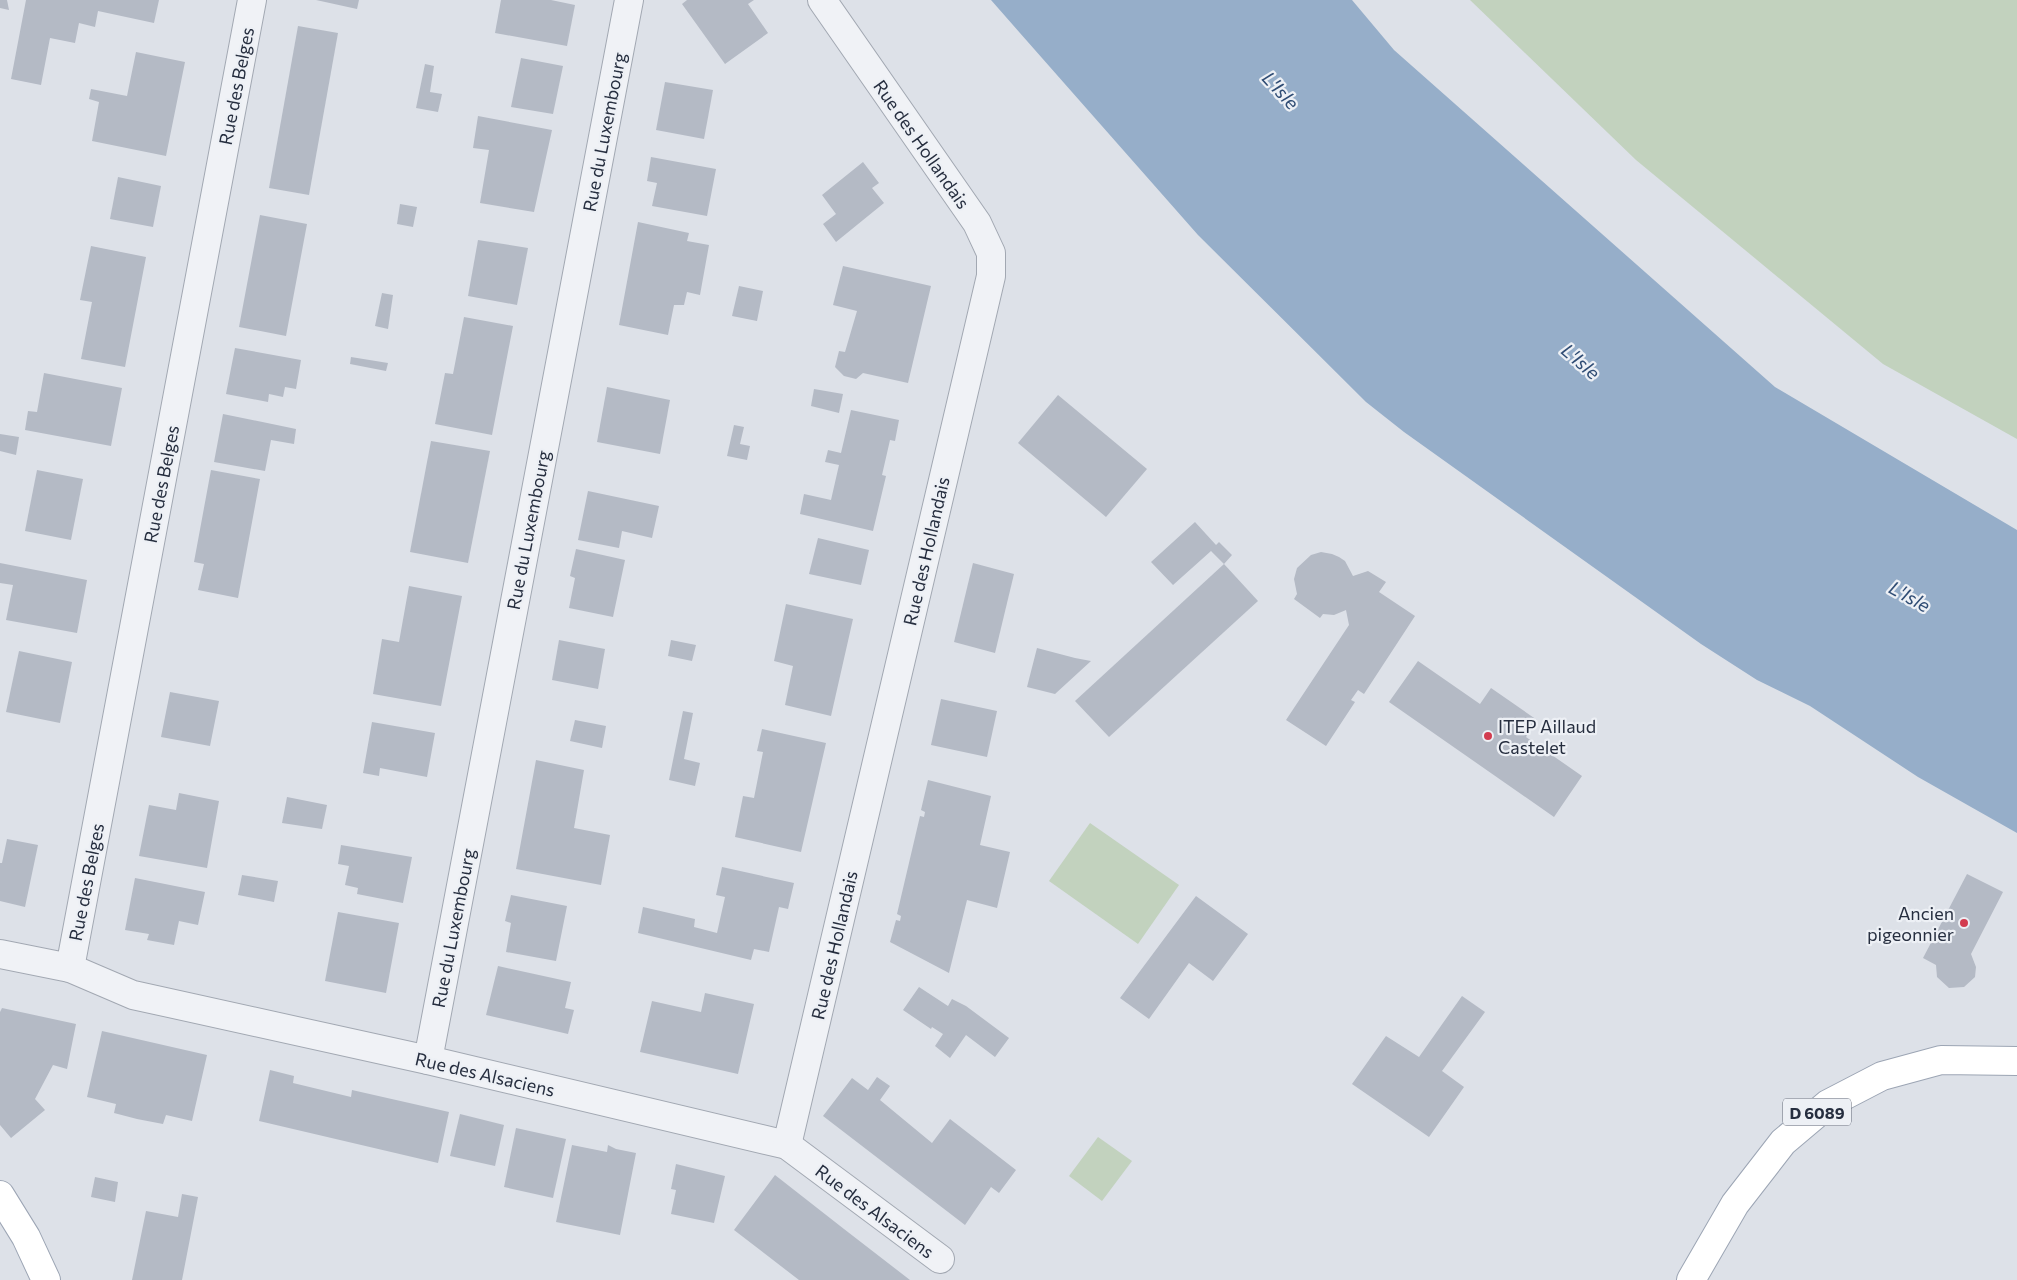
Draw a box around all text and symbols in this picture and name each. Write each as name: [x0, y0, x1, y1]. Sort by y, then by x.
street label: Rue des Belges: [214, 25, 258, 147]
street label: Rue du Luxembourg: [578, 50, 630, 214]
water label: L'Isle: [1258, 66, 1304, 114]
street label: Rue des Hollandais: [869, 75, 975, 213]
water label: L'Isle: [1557, 338, 1605, 384]
street label: Rue des Belges: [139, 423, 183, 545]
street label: Rue du Luxembourg: [502, 448, 554, 612]
street label: Rue des Hollandais: [898, 474, 954, 628]
water label: L'Isle: [1885, 575, 1935, 617]
place label: ITEP Aillaud Castelet: [1498, 715, 1596, 758]
marker: ITEP Aillaud Castelet: [1482, 730, 1494, 742]
street label: Rue des Belges: [64, 821, 108, 943]
street label: Rue du Luxembourg: [427, 846, 479, 1010]
street label: Rue des Hollandais: [806, 868, 862, 1022]
place label: Ancien pigeonnier: [1867, 902, 1954, 945]
marker: Ancien pigeonnier: [1958, 917, 1970, 929]
street label: Rue des Alsaciens: [413, 1047, 557, 1101]
road number: D 6089: [1783, 1098, 1851, 1126]
street label: Rue des Alsaciens: [811, 1159, 939, 1263]

